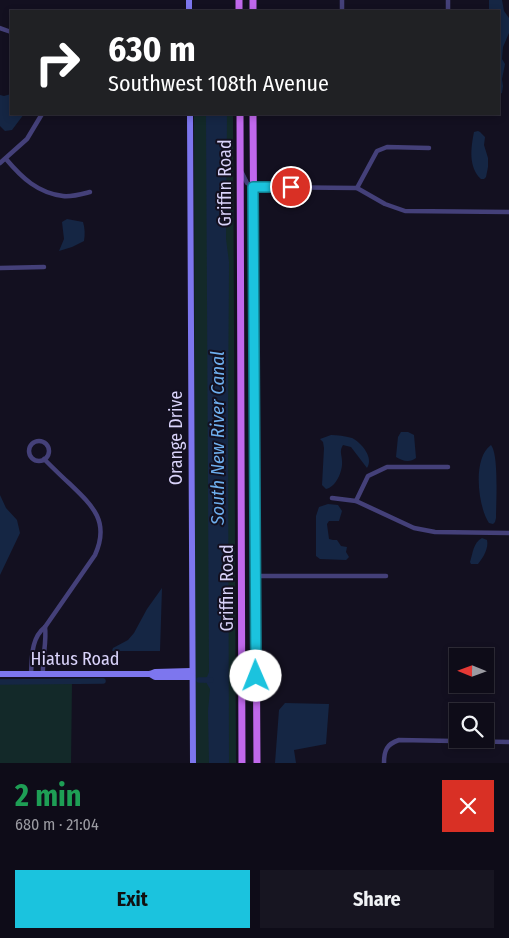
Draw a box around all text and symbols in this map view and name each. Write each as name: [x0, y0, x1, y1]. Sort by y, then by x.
text: 630 m: [108, 28, 196, 70]
icon: right: [25, 30, 90, 95]
text: Southwest 108th Avenue: [108, 70, 329, 97]
street label: Griffin Road: [214, 139, 236, 227]
pin: [270, 166, 312, 208]
icon: arrive: [277, 173, 305, 201]
water label: South New River Canal: [206, 351, 229, 526]
street label: Orange Drive: [165, 391, 187, 485]
street label: Griffin Road: [216, 544, 238, 632]
street label: Hiatus Road: [31, 648, 119, 670]
north arrow: [449, 648, 494, 692]
map controls: [449, 648, 494, 748]
position arrow: [229, 649, 281, 701]
button: search: [449, 703, 494, 748]
text: 2 min: [15, 778, 82, 814]
button: close: [442, 780, 494, 832]
text: 680 m · 21:04: [15, 815, 99, 834]
button: Exit: [15, 870, 250, 928]
button: Share: [260, 870, 494, 928]

